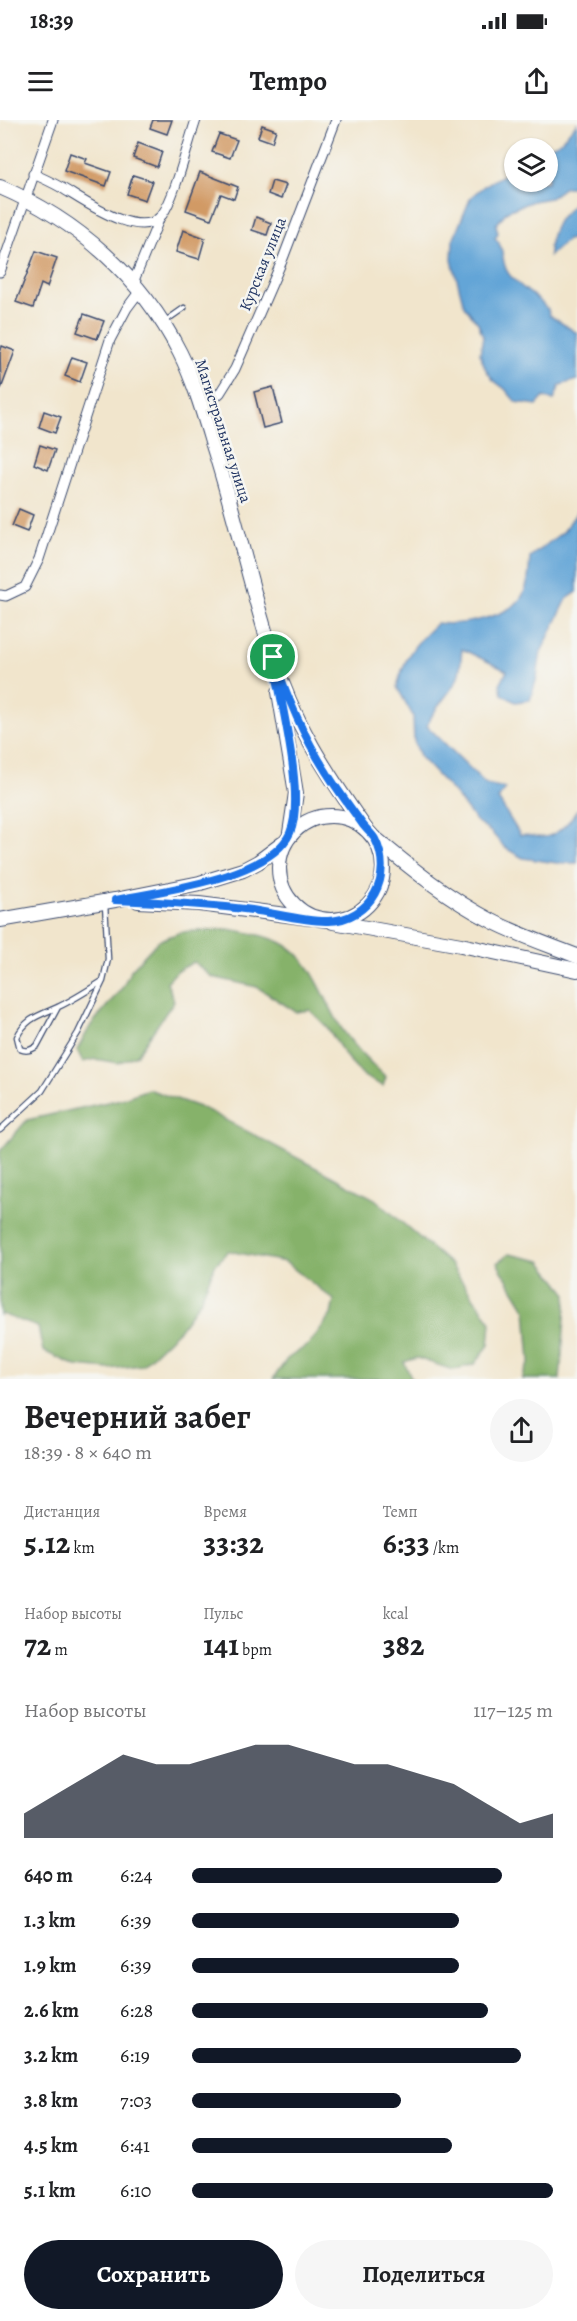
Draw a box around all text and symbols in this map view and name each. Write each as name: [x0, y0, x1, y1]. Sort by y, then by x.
text: 18:39: [30, 6, 73, 36]
text: Tempo: [250, 63, 327, 99]
icon: menu: [24, 65, 57, 98]
icon: share: [520, 65, 553, 98]
map controls: [504, 138, 558, 192]
button: layers: [504, 138, 558, 192]
street label: Курская улица: [234, 213, 292, 314]
street label: Магистральная улица: [189, 356, 257, 506]
pin: [247, 631, 298, 682]
icon: arrive: [256, 640, 289, 673]
text: Вечерний забег: [24, 1394, 251, 1439]
button: share: [490, 1399, 553, 1462]
text: 18:39 · 8 × 640 m: [24, 1439, 152, 1466]
text: Дистанция: [24, 1501, 100, 1523]
text: Время: [203, 1501, 247, 1523]
text: Темп: [383, 1501, 418, 1523]
text: 5.12: [24, 1523, 70, 1563]
text: 33:32: [203, 1523, 264, 1563]
text: 6:33: [383, 1523, 430, 1563]
text: km: [70, 1537, 95, 1559]
text: /km: [430, 1537, 459, 1559]
text: Набор высоты: [24, 1603, 122, 1625]
text: Пульс: [203, 1603, 243, 1625]
text: kcal: [383, 1603, 408, 1625]
text: 72: [24, 1625, 51, 1665]
text: 141: [203, 1625, 239, 1665]
text: 382: [383, 1625, 424, 1665]
text: m: [51, 1639, 68, 1661]
text: bpm: [239, 1639, 272, 1661]
text: Набор высоты: [24, 1697, 147, 1724]
text: 117–125 m: [473, 1697, 553, 1724]
text: 640 m: [24, 1862, 73, 1889]
text: 6:24: [120, 1862, 153, 1889]
text: 1.3 km: [24, 1907, 76, 1934]
text: 6:39: [120, 1907, 151, 1934]
text: 1.9 km: [24, 1952, 77, 1979]
text: 6:39: [120, 1952, 151, 1979]
text: 2.6 km: [24, 1997, 79, 2024]
text: 6:28: [120, 1997, 153, 2024]
text: 3.2 km: [24, 2042, 78, 2069]
text: 6:19: [120, 2042, 150, 2069]
text: 3.8 km: [24, 2087, 78, 2114]
text: 7:03: [120, 2087, 152, 2114]
text: 4.5 km: [24, 2132, 78, 2159]
text: 6:41: [120, 2132, 150, 2159]
text: 5.1 km: [24, 2177, 76, 2204]
text: 6:10: [120, 2177, 152, 2204]
button: Сохранить: [24, 2240, 283, 2309]
button: Поделиться: [295, 2240, 553, 2309]

